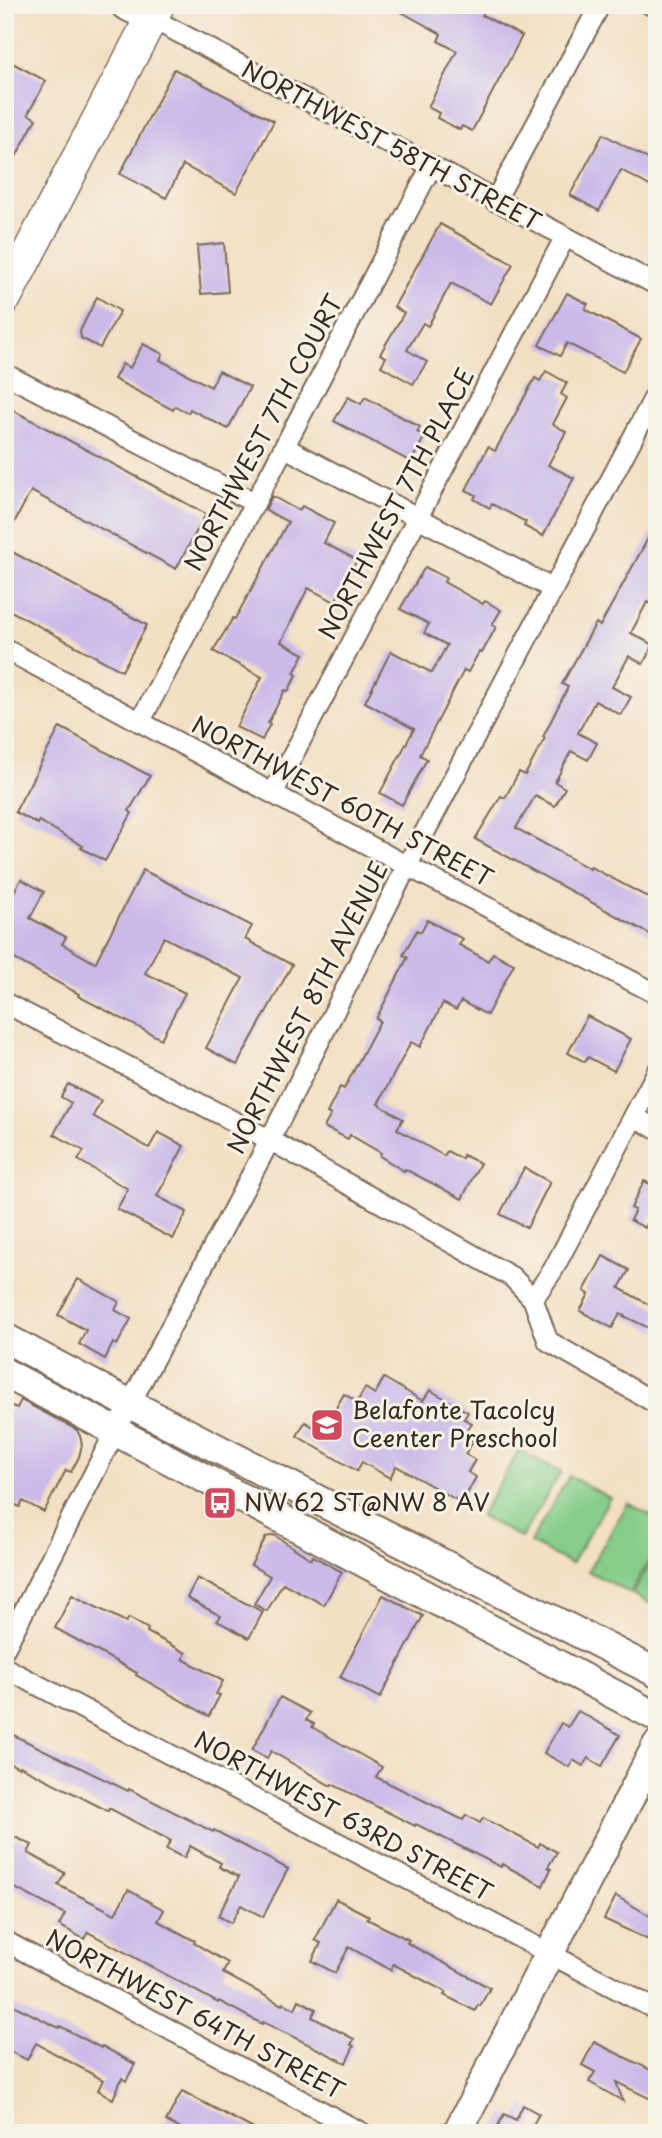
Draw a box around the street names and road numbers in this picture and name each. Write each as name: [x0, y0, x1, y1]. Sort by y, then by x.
street label: NORTHWEST 58TH STREET: [236, 50, 548, 239]
street label: NORTHWEST 7TH COURT: [174, 287, 351, 577]
street label: NORTHWEST 7TH PLACE: [308, 361, 482, 645]
street label: NORTHWEST 60TH STREET: [186, 705, 500, 895]
street label: NORTHWEST 8TH AVENUE: [217, 855, 396, 1159]
street label: NORTHWEST 63RD STREET: [188, 1721, 500, 1910]
street label: NORTHWEST 64TH STREET: [40, 1919, 352, 2108]

